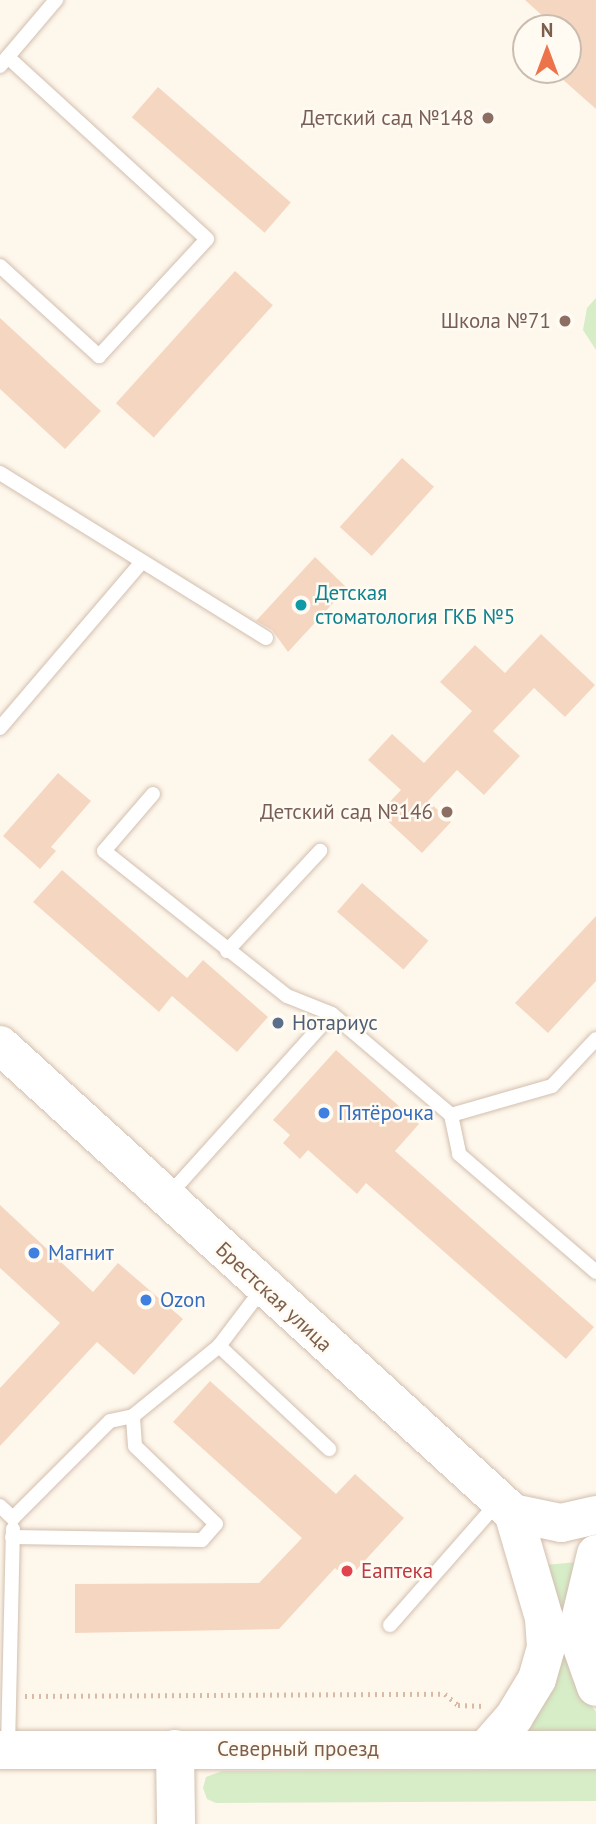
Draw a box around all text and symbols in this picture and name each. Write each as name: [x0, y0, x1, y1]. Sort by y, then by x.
north arrow: [512, 14, 582, 84]
text: N: [541, 18, 553, 42]
place label: Детский сад №148: [301, 105, 474, 131]
marker: Детский сад №148: [480, 110, 496, 126]
place label: Школа №71: [441, 308, 551, 334]
marker: Школа №71: [557, 313, 573, 329]
place label: Детская стоматология ГКБ №5: [315, 580, 515, 630]
marker: Детская стоматология ГКБ №5: [293, 597, 309, 613]
place label: Детский сад №146: [260, 799, 433, 825]
marker: Детский сад №146: [439, 804, 455, 820]
place label: Нотариус: [292, 1010, 378, 1036]
marker: Нотариус: [270, 1015, 286, 1031]
place label: Пятёрочка: [338, 1100, 434, 1126]
marker: Пятёрочка: [316, 1105, 332, 1121]
street label: Брестская улица: [211, 1237, 337, 1357]
place label: Магнит: [48, 1240, 114, 1266]
marker: Магнит: [26, 1245, 42, 1261]
place label: Ozon: [160, 1287, 206, 1313]
marker: Ozon: [138, 1292, 154, 1308]
place label: Еаптека: [361, 1558, 433, 1584]
marker: Еаптека: [339, 1563, 355, 1579]
street label: Северный проезд: [217, 1736, 379, 1762]

